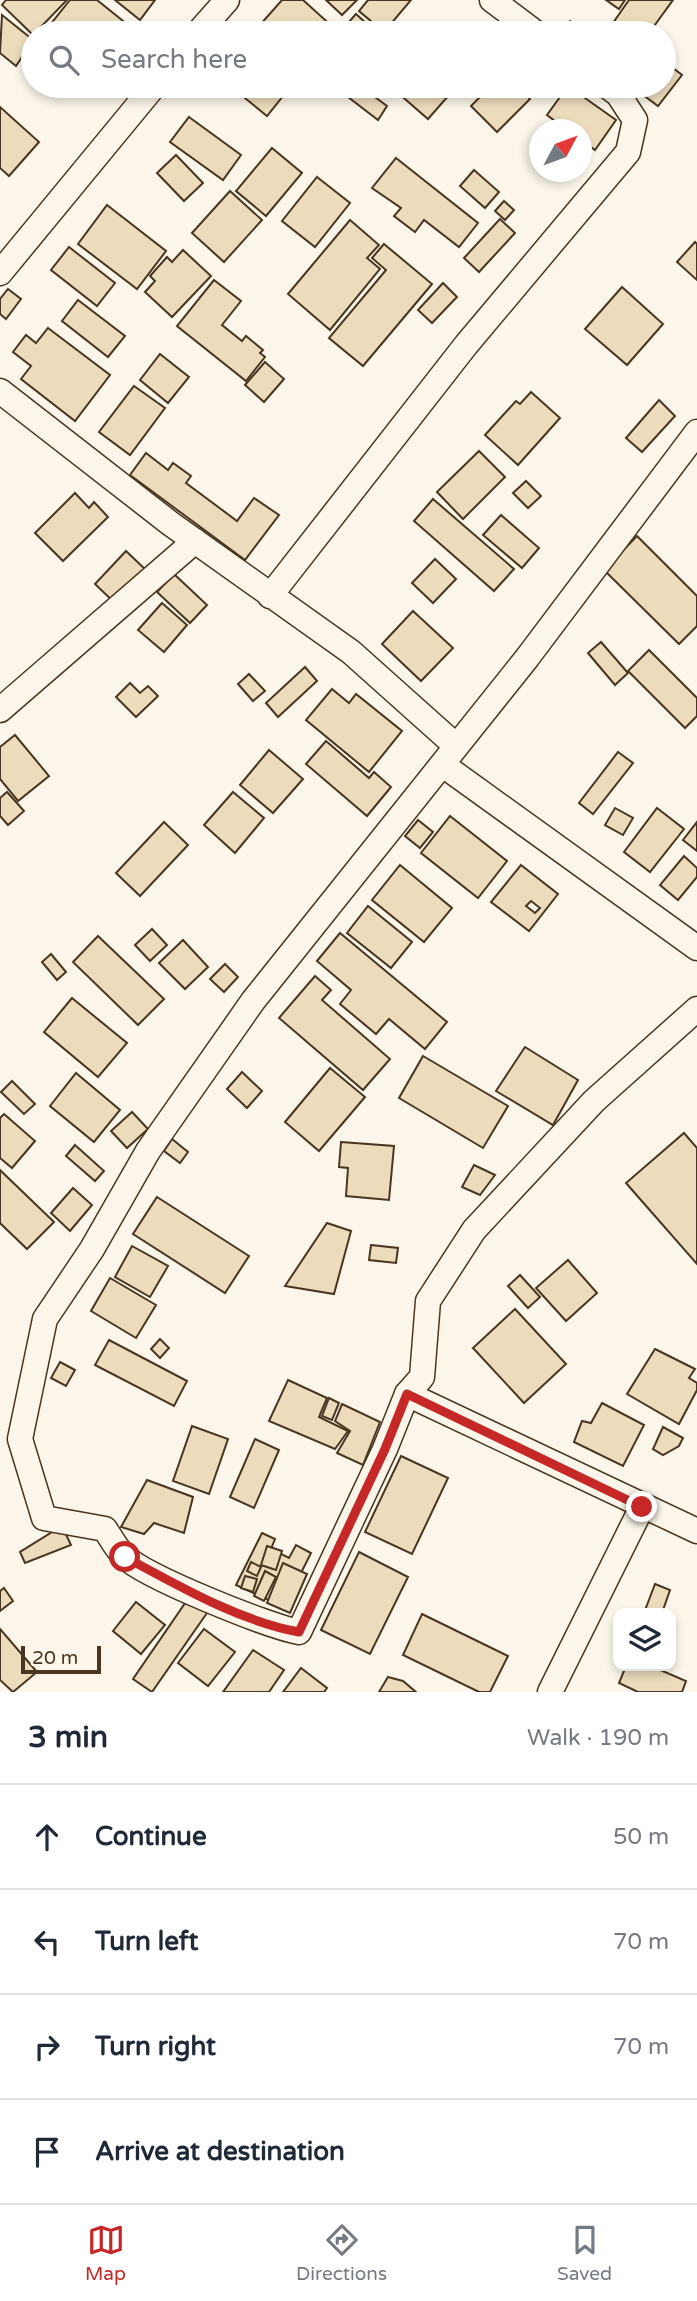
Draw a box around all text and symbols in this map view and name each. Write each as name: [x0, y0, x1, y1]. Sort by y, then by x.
search box: [21, 21, 676, 98]
icon: search: [45, 41, 83, 79]
text: Search here: [101, 44, 247, 75]
north arrow: [529, 119, 592, 182]
route end: [626, 1491, 657, 1522]
route start: [109, 1541, 140, 1572]
map controls: [613, 1608, 676, 1671]
button: layers: [613, 1608, 676, 1671]
scale bar: [21, 1643, 102, 1675]
text: 20 m: [32, 1647, 78, 1669]
text: 3 min: [28, 1719, 108, 1756]
text: Walk · 190 m: [527, 1724, 669, 1752]
icon: ahead: [28, 1818, 66, 1856]
text: Continue: [95, 1821, 207, 1852]
text: 50 m: [613, 1823, 669, 1851]
icon: left: [28, 1923, 66, 1961]
text: Turn left: [95, 1926, 198, 1957]
text: 70 m: [613, 1928, 669, 1956]
icon: right: [28, 2028, 66, 2066]
text: Turn right: [95, 2031, 216, 2062]
text: 70 m: [613, 2033, 669, 2061]
icon: arrive: [28, 2133, 66, 2171]
text: Arrive at destination: [95, 2136, 345, 2167]
tab: Map: [85, 2221, 126, 2285]
tab: Directions: [296, 2221, 387, 2285]
tab: Saved: [557, 2221, 612, 2285]

